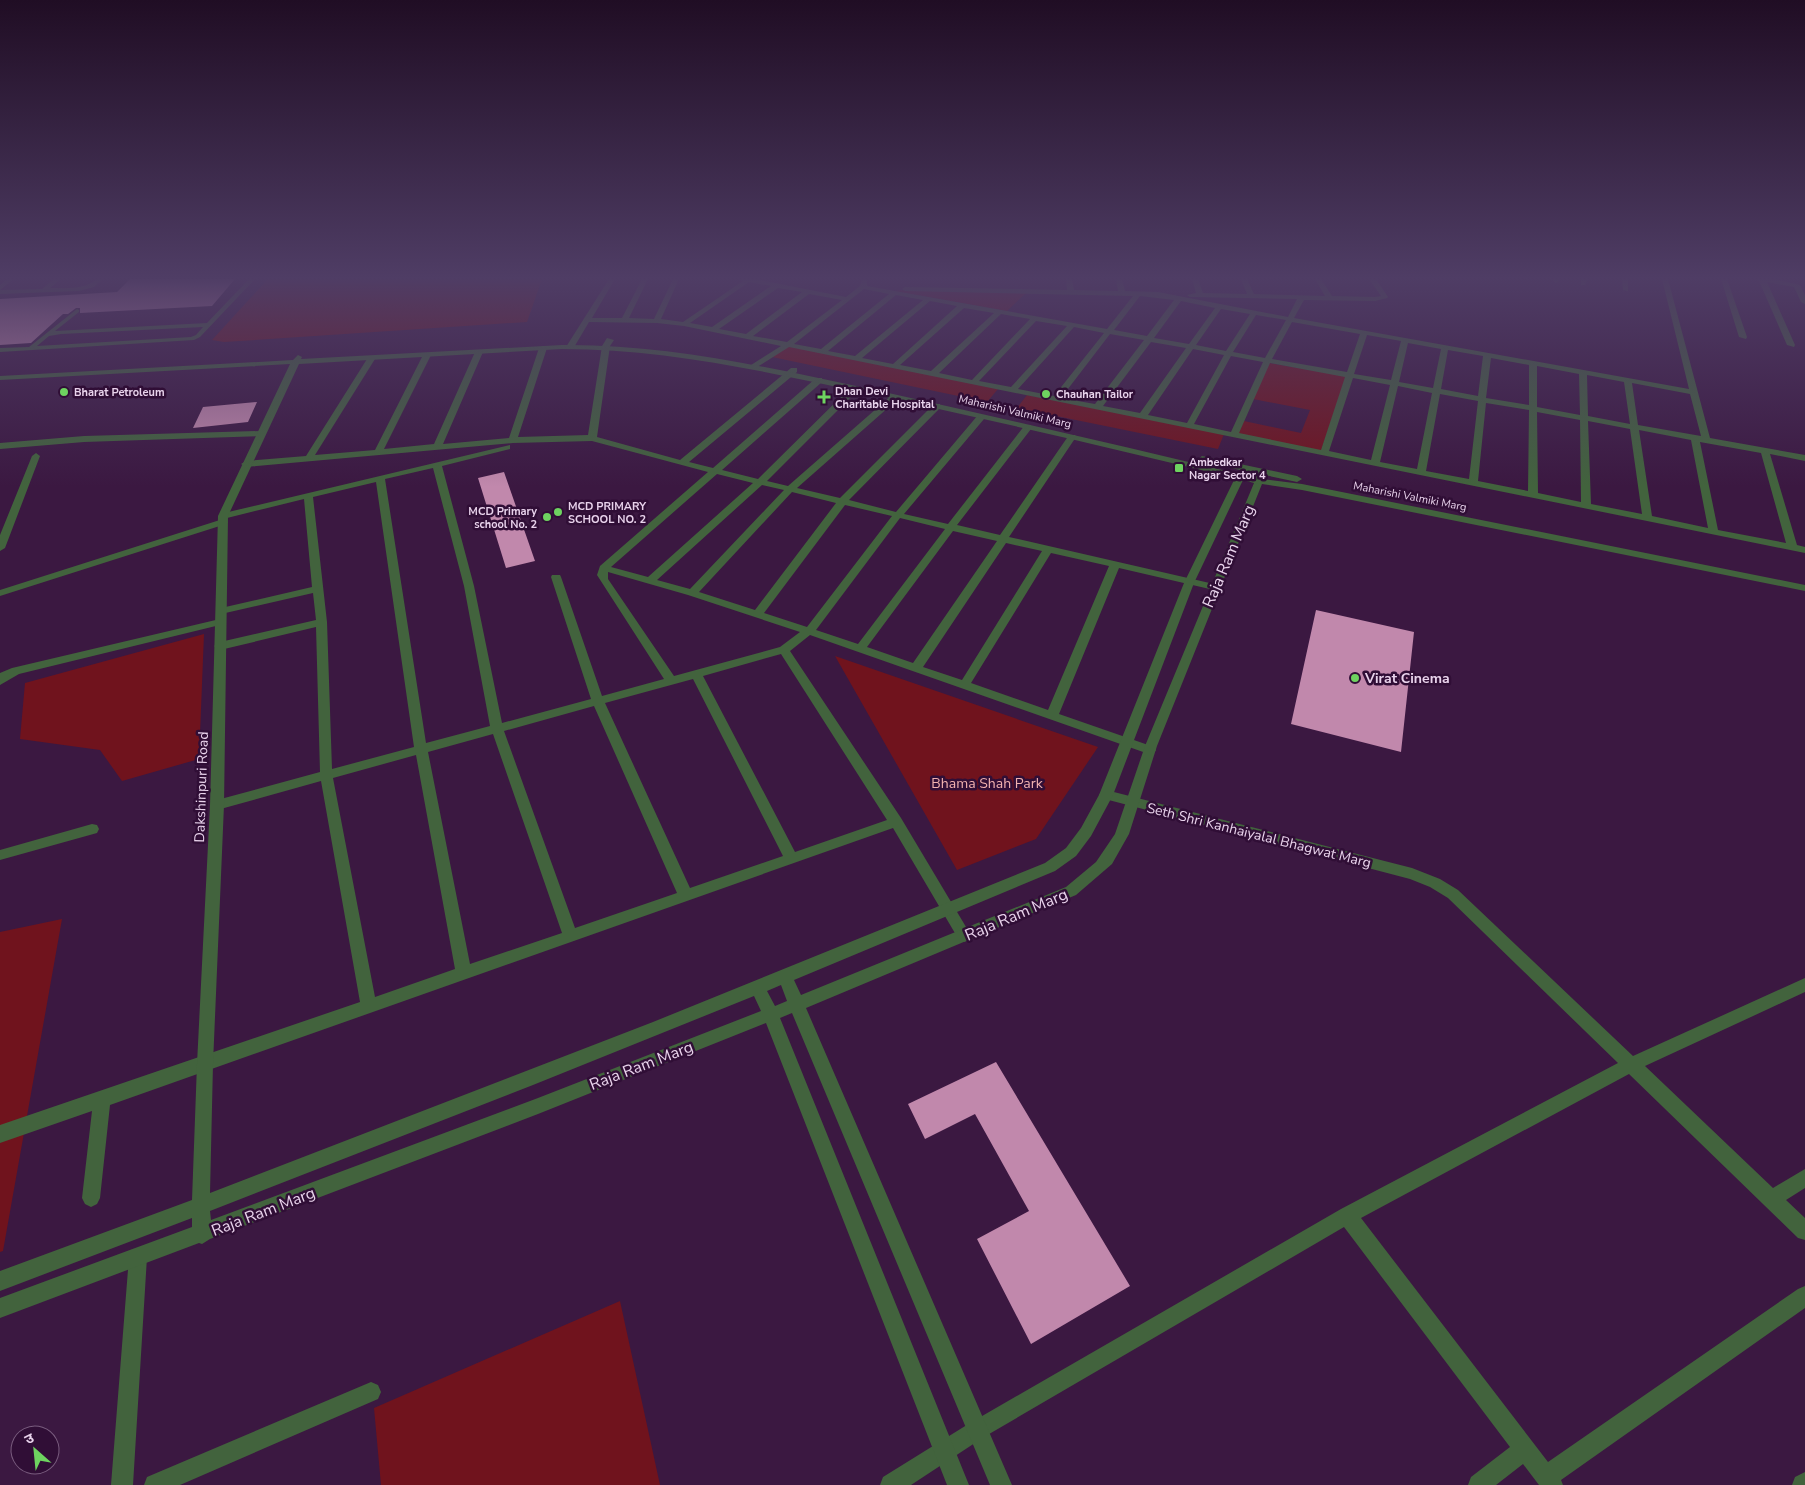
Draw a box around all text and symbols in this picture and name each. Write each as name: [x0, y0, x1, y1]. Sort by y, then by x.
place label: Dhan Devi Charitable Hospital: [835, 384, 935, 412]
place label: Bharat Petroleum: [74, 385, 165, 400]
marker: Bharat Petroleum: [58, 386, 70, 398]
place label: Chauhan Tailor: [1056, 387, 1134, 402]
marker: Chauhan Tailor: [1040, 388, 1052, 400]
marker: Dhan Devi Charitable Hospital: [817, 390, 831, 404]
street label: Maharishi Valmiki Marg: [957, 391, 1073, 432]
place label: Ambedkar Nagar Sector 4: [1189, 455, 1266, 483]
marker: Ambedkar Nagar Sector 4: [1173, 462, 1185, 474]
street label: Maharishi Valmiki Marg: [1352, 478, 1468, 515]
place label: MCD PRIMARY SCHOOL NO. 2: [568, 499, 647, 527]
street label: Raja Ram Marg: [1197, 502, 1260, 611]
place label: MCD Primary school No. 2: [468, 504, 537, 532]
marker: MCD PRIMARY SCHOOL NO. 2: [552, 506, 564, 518]
marker: MCD Primary school No. 2: [541, 511, 553, 523]
place label: Virat Cinema: [1364, 669, 1450, 688]
marker: Virat Cinema: [1349, 672, 1361, 684]
street label: Dakshinpuri Road: [190, 731, 213, 843]
park label: Bhama Shah Park: [931, 774, 1044, 793]
street label: Seth Shri Kanhaiyalal Bhagwat Marg: [1145, 798, 1373, 873]
street label: Raja Ram Marg: [962, 883, 1071, 946]
street label: Raja Ram Marg: [586, 1036, 696, 1096]
street label: Raja Ram Marg: [208, 1182, 318, 1242]
north arrow: [10, 1425, 60, 1475]
text: उ: [21, 1428, 38, 1449]

